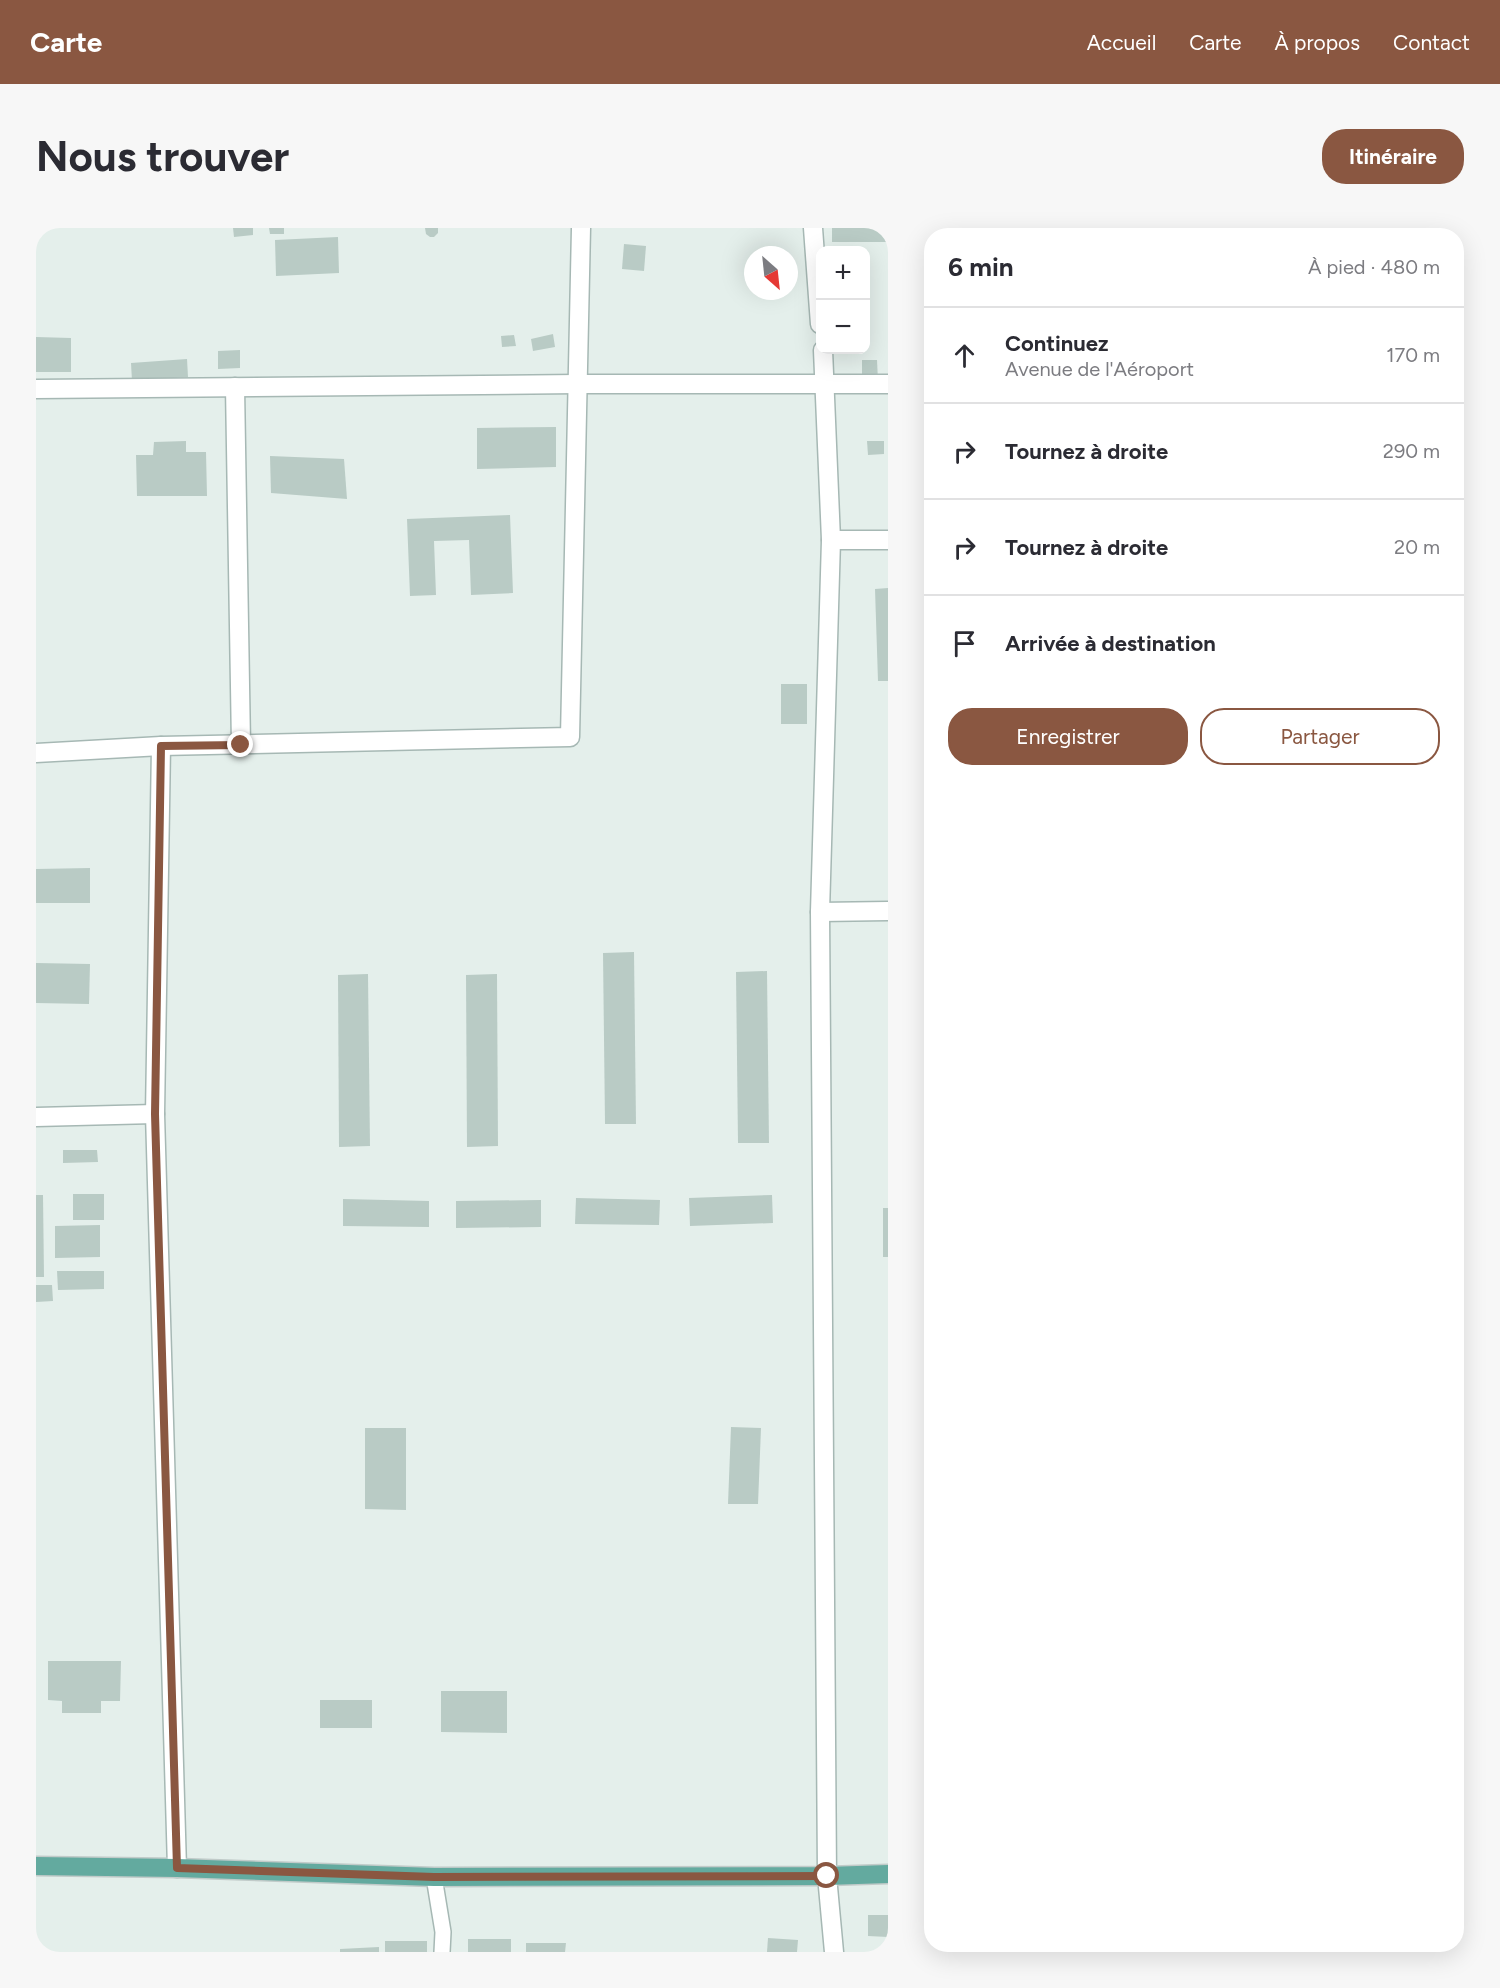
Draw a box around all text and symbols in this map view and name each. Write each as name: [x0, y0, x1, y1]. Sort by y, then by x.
text: Carte: [30, 25, 102, 59]
text: Accueil: [1087, 30, 1156, 55]
text: Carte: [1189, 30, 1242, 55]
text: À propos: [1275, 30, 1360, 55]
text: Contact: [1393, 30, 1470, 55]
button: Itinéraire: [1322, 129, 1464, 184]
text: Nous trouver: [36, 131, 289, 182]
north arrow: [744, 246, 798, 300]
map controls: [816, 246, 870, 354]
button: +: [816, 246, 870, 300]
text: 6 min: [948, 251, 1014, 283]
text: À pied · 480 m: [1308, 255, 1440, 279]
button: −: [816, 300, 870, 354]
text: Continuez: [1005, 330, 1109, 357]
icon: ahead: [948, 339, 981, 372]
text: 170 m: [1386, 343, 1440, 367]
text: Avenue de l'Aéroport: [1005, 357, 1194, 381]
icon: right: [948, 435, 981, 468]
text: Tournez à droite: [1005, 438, 1168, 465]
text: 290 m: [1383, 439, 1440, 463]
icon: right: [948, 531, 981, 564]
text: Tournez à droite: [1005, 534, 1168, 561]
text: 20 m: [1394, 535, 1440, 559]
icon: arrive: [948, 627, 981, 660]
text: Arrivée à destination: [1005, 630, 1216, 657]
button: Enregistrer: [948, 708, 1188, 765]
button: Partager: [1200, 708, 1440, 765]
route end: [227, 731, 253, 757]
route start: [813, 1862, 839, 1888]

